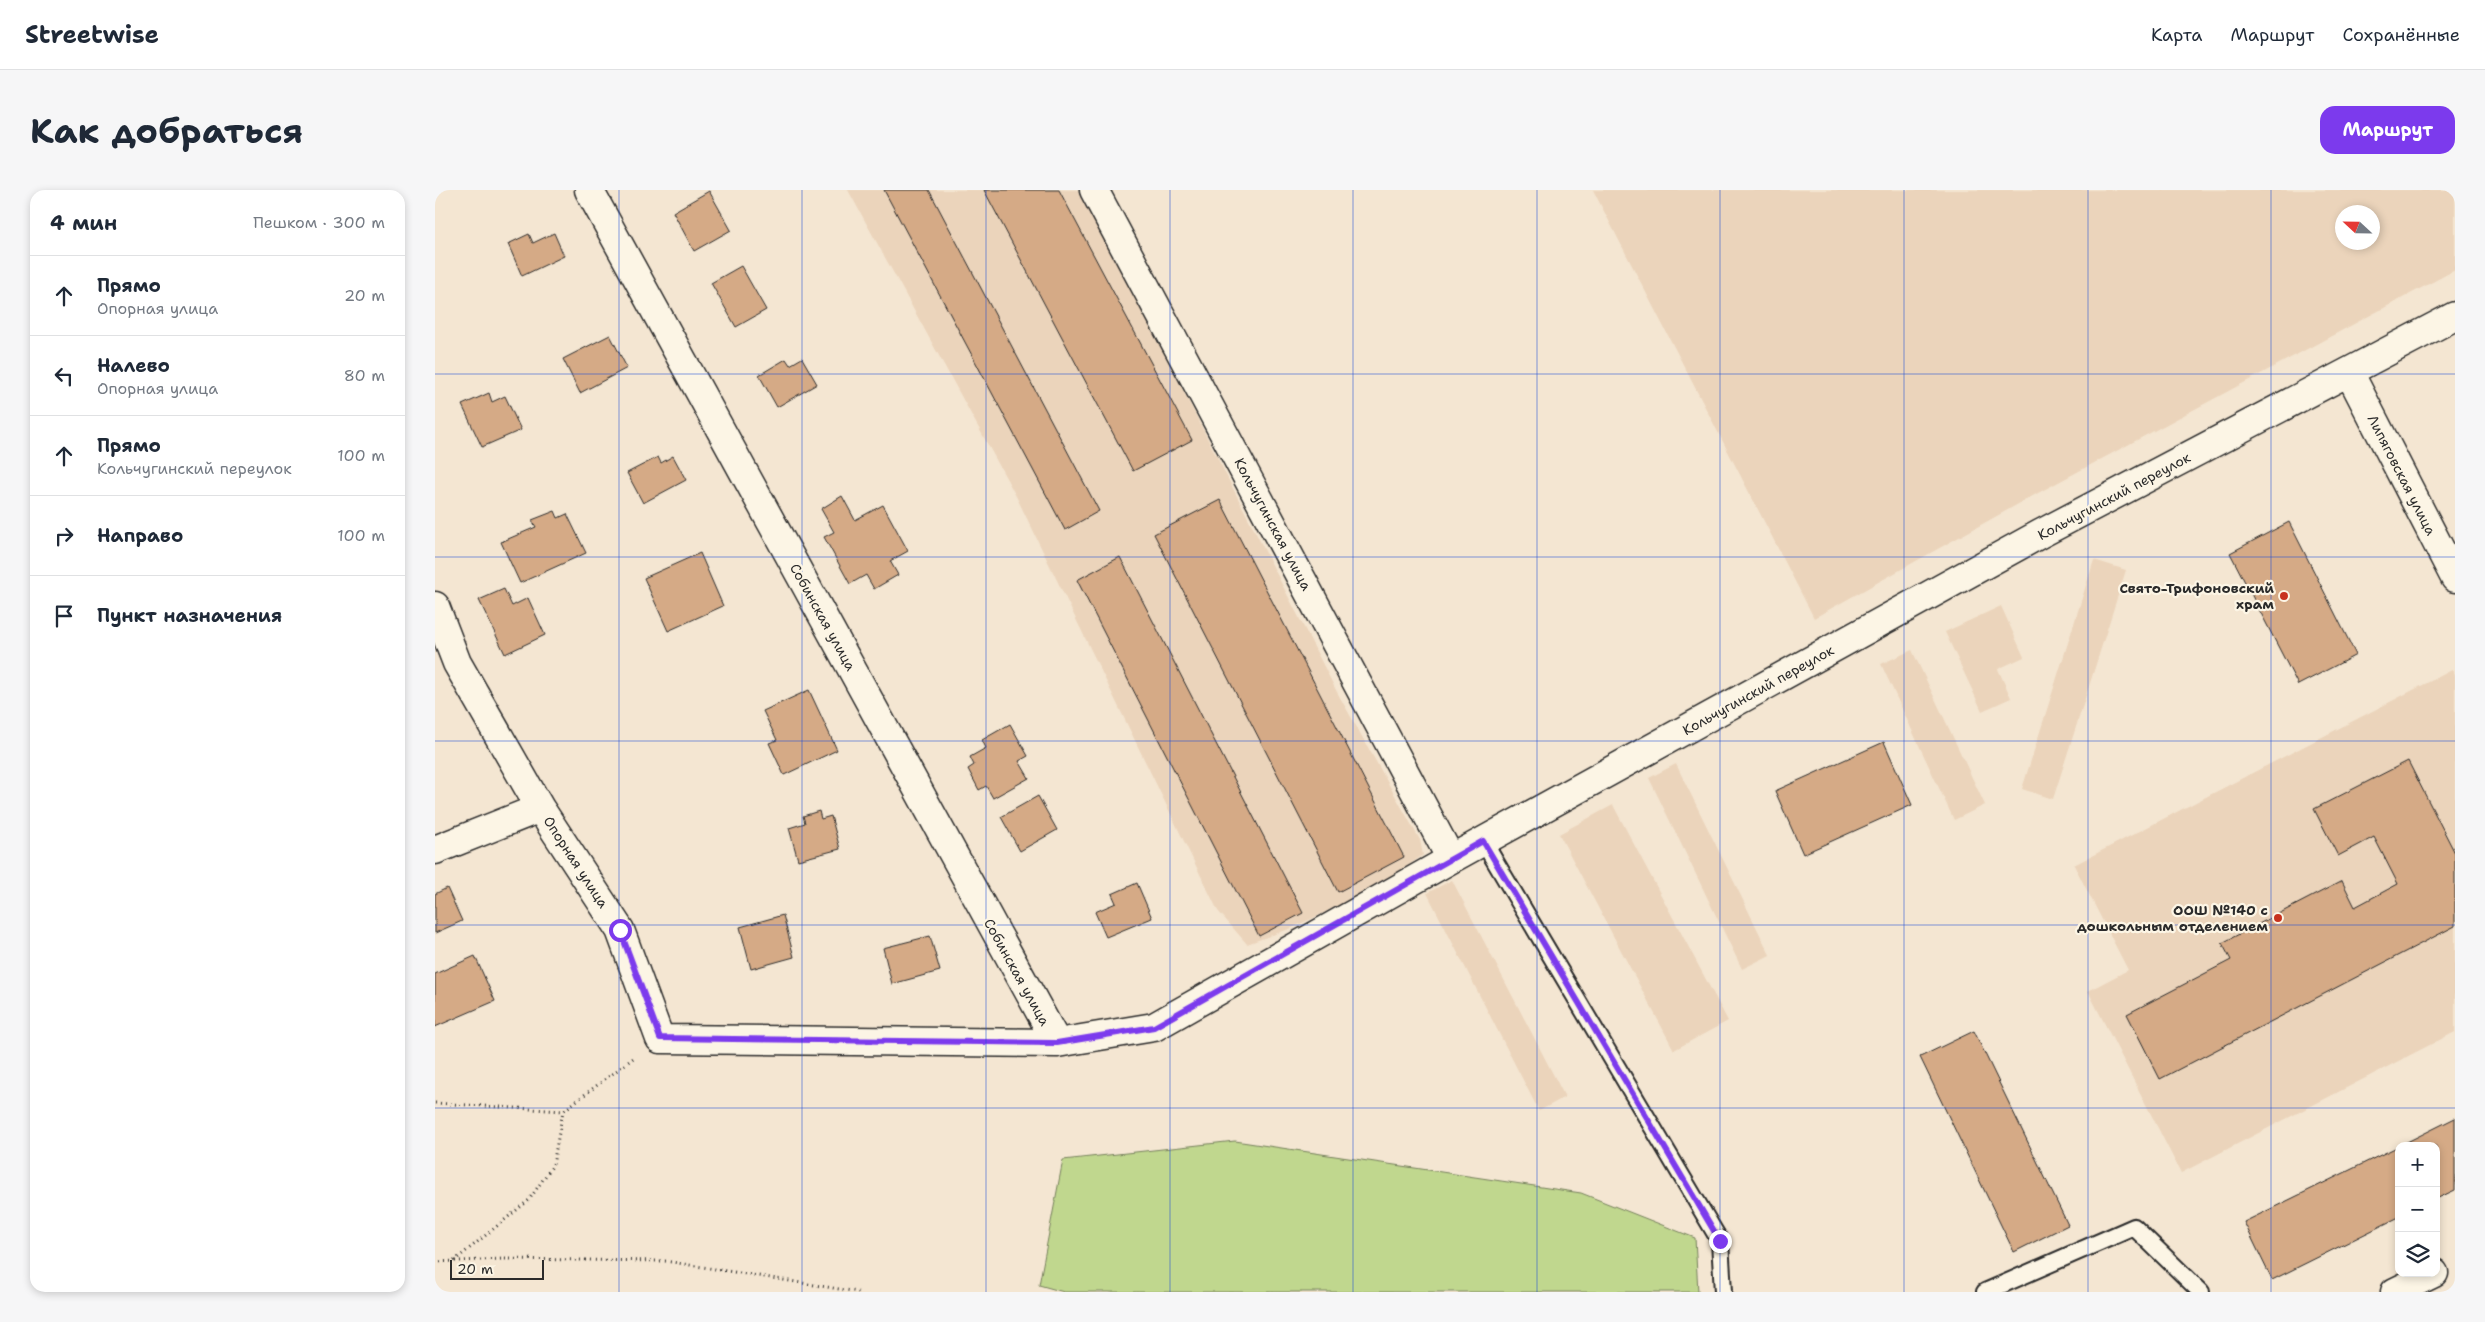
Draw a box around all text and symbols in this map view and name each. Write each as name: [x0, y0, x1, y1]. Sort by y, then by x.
text: Streetwise: [25, 19, 159, 51]
text: Карта: [2151, 23, 2202, 47]
text: Маршрут: [2230, 23, 2314, 47]
text: Сохранённые: [2342, 23, 2460, 47]
button: Маршрут: [2320, 106, 2455, 154]
text: Как добраться: [30, 107, 303, 154]
north arrow: [2335, 205, 2380, 250]
text: 4 мин: [50, 209, 117, 237]
text: Пешком · 300 m: [253, 212, 385, 233]
text: Прямо: [97, 273, 161, 298]
icon: ahead: [50, 282, 78, 310]
text: 20 m: [344, 285, 385, 306]
text: Опорная улица: [97, 298, 218, 319]
text: Налево: [97, 353, 170, 378]
icon: left: [50, 362, 78, 390]
text: 80 m: [344, 365, 385, 386]
text: Опорная улица: [97, 378, 218, 399]
street label: Липяговская улица: [2364, 412, 2440, 539]
text: Прямо: [97, 433, 161, 458]
icon: ahead: [50, 442, 78, 470]
text: 100 m: [337, 445, 385, 466]
street label: Кольчугинский переулок: [2035, 448, 2194, 544]
street label: Кольчугинская улица: [1230, 455, 1316, 594]
text: Кольчугинский переулок: [97, 458, 292, 479]
icon: right: [50, 522, 78, 550]
text: Направо: [97, 523, 183, 548]
text: 100 m: [337, 525, 385, 546]
street label: Собинская улица: [786, 560, 860, 674]
place label: Свято-Трифоновский храм: [2119, 579, 2274, 613]
marker: Свято-Трифоновский храм: [2278, 590, 2290, 602]
icon: arrive: [50, 602, 78, 630]
text: Пункт назначения: [97, 603, 282, 628]
street label: Кольчугинский переулок: [1679, 641, 1837, 739]
street label: Опорная улица: [540, 813, 613, 912]
place label: ООШ №140 с дошкольным отделением: [2077, 901, 2268, 935]
marker: ООШ №140 с дошкольным отделением: [2272, 912, 2284, 924]
street label: Собинская улица: [980, 915, 1054, 1029]
route start: [609, 919, 632, 942]
map controls: [2395, 1142, 2440, 1277]
button: +: [2395, 1142, 2440, 1187]
button: −: [2395, 1187, 2440, 1232]
route end: [1709, 1230, 1732, 1253]
button: layers: [2395, 1232, 2440, 1277]
scale bar: [450, 1257, 544, 1280]
text: 20 m: [457, 1260, 493, 1278]

